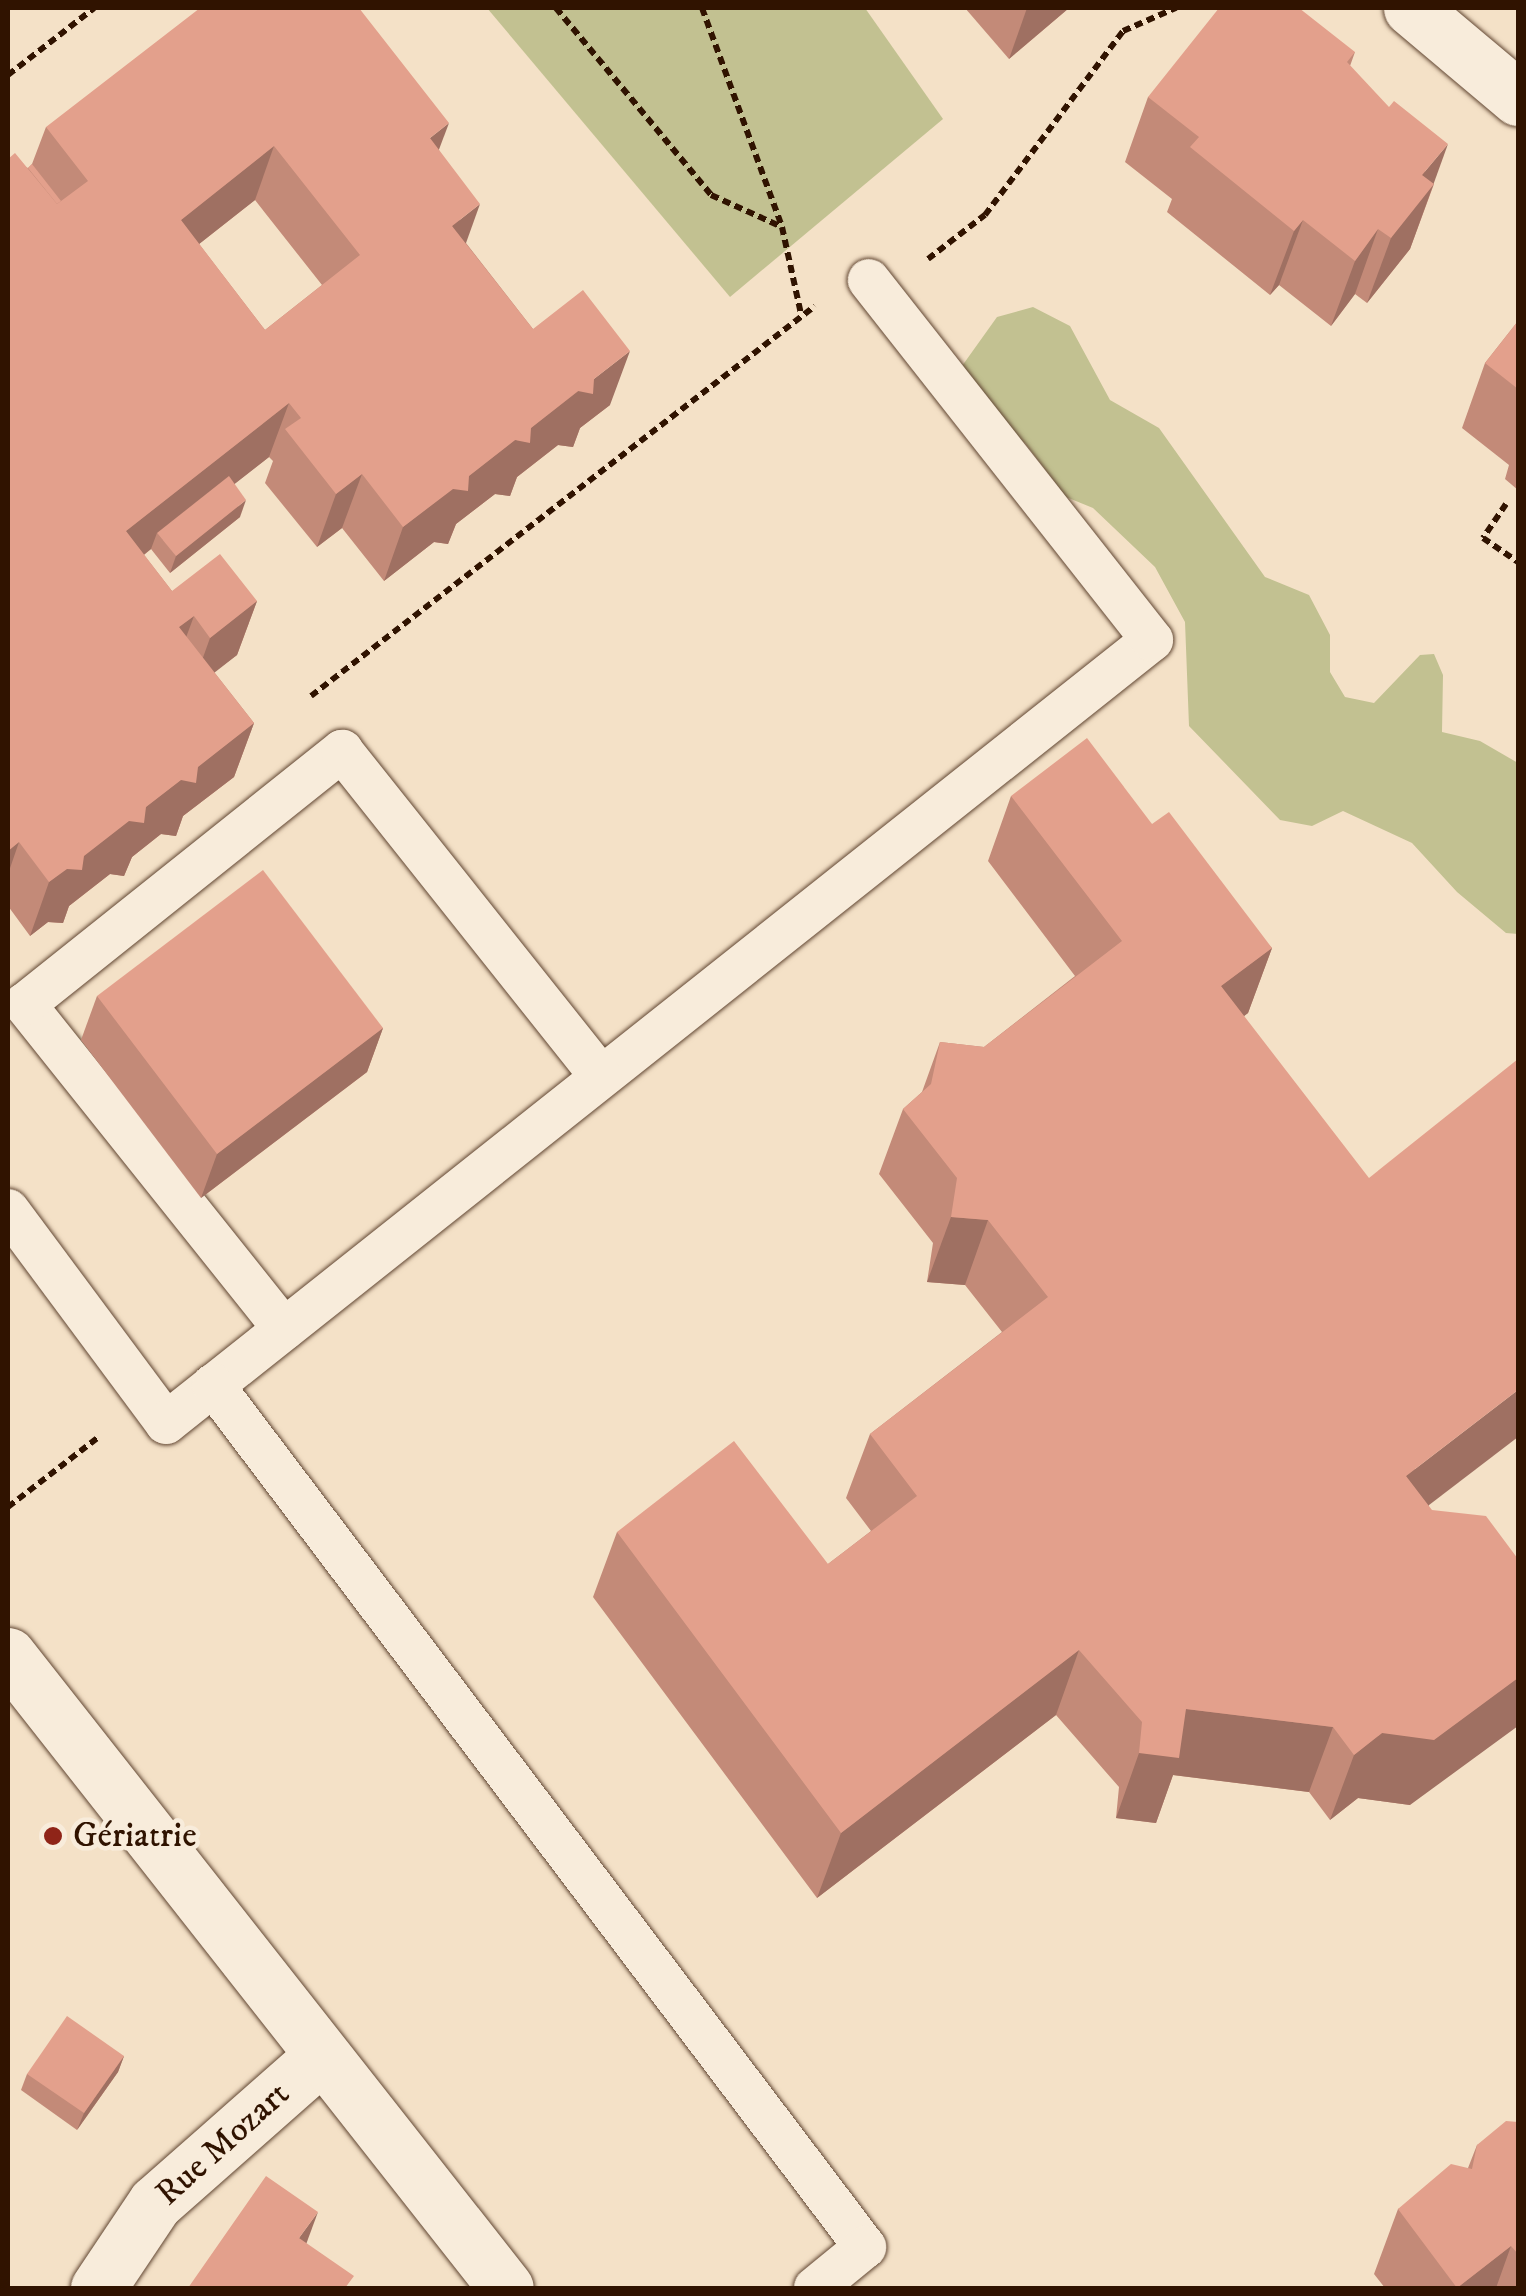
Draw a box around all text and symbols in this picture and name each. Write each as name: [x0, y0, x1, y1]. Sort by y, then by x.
place label: Gériatrie: [73, 1815, 197, 1857]
marker: Gériatrie: [42, 1825, 64, 1847]
street label: Rue Mozart: [148, 2073, 298, 2215]

